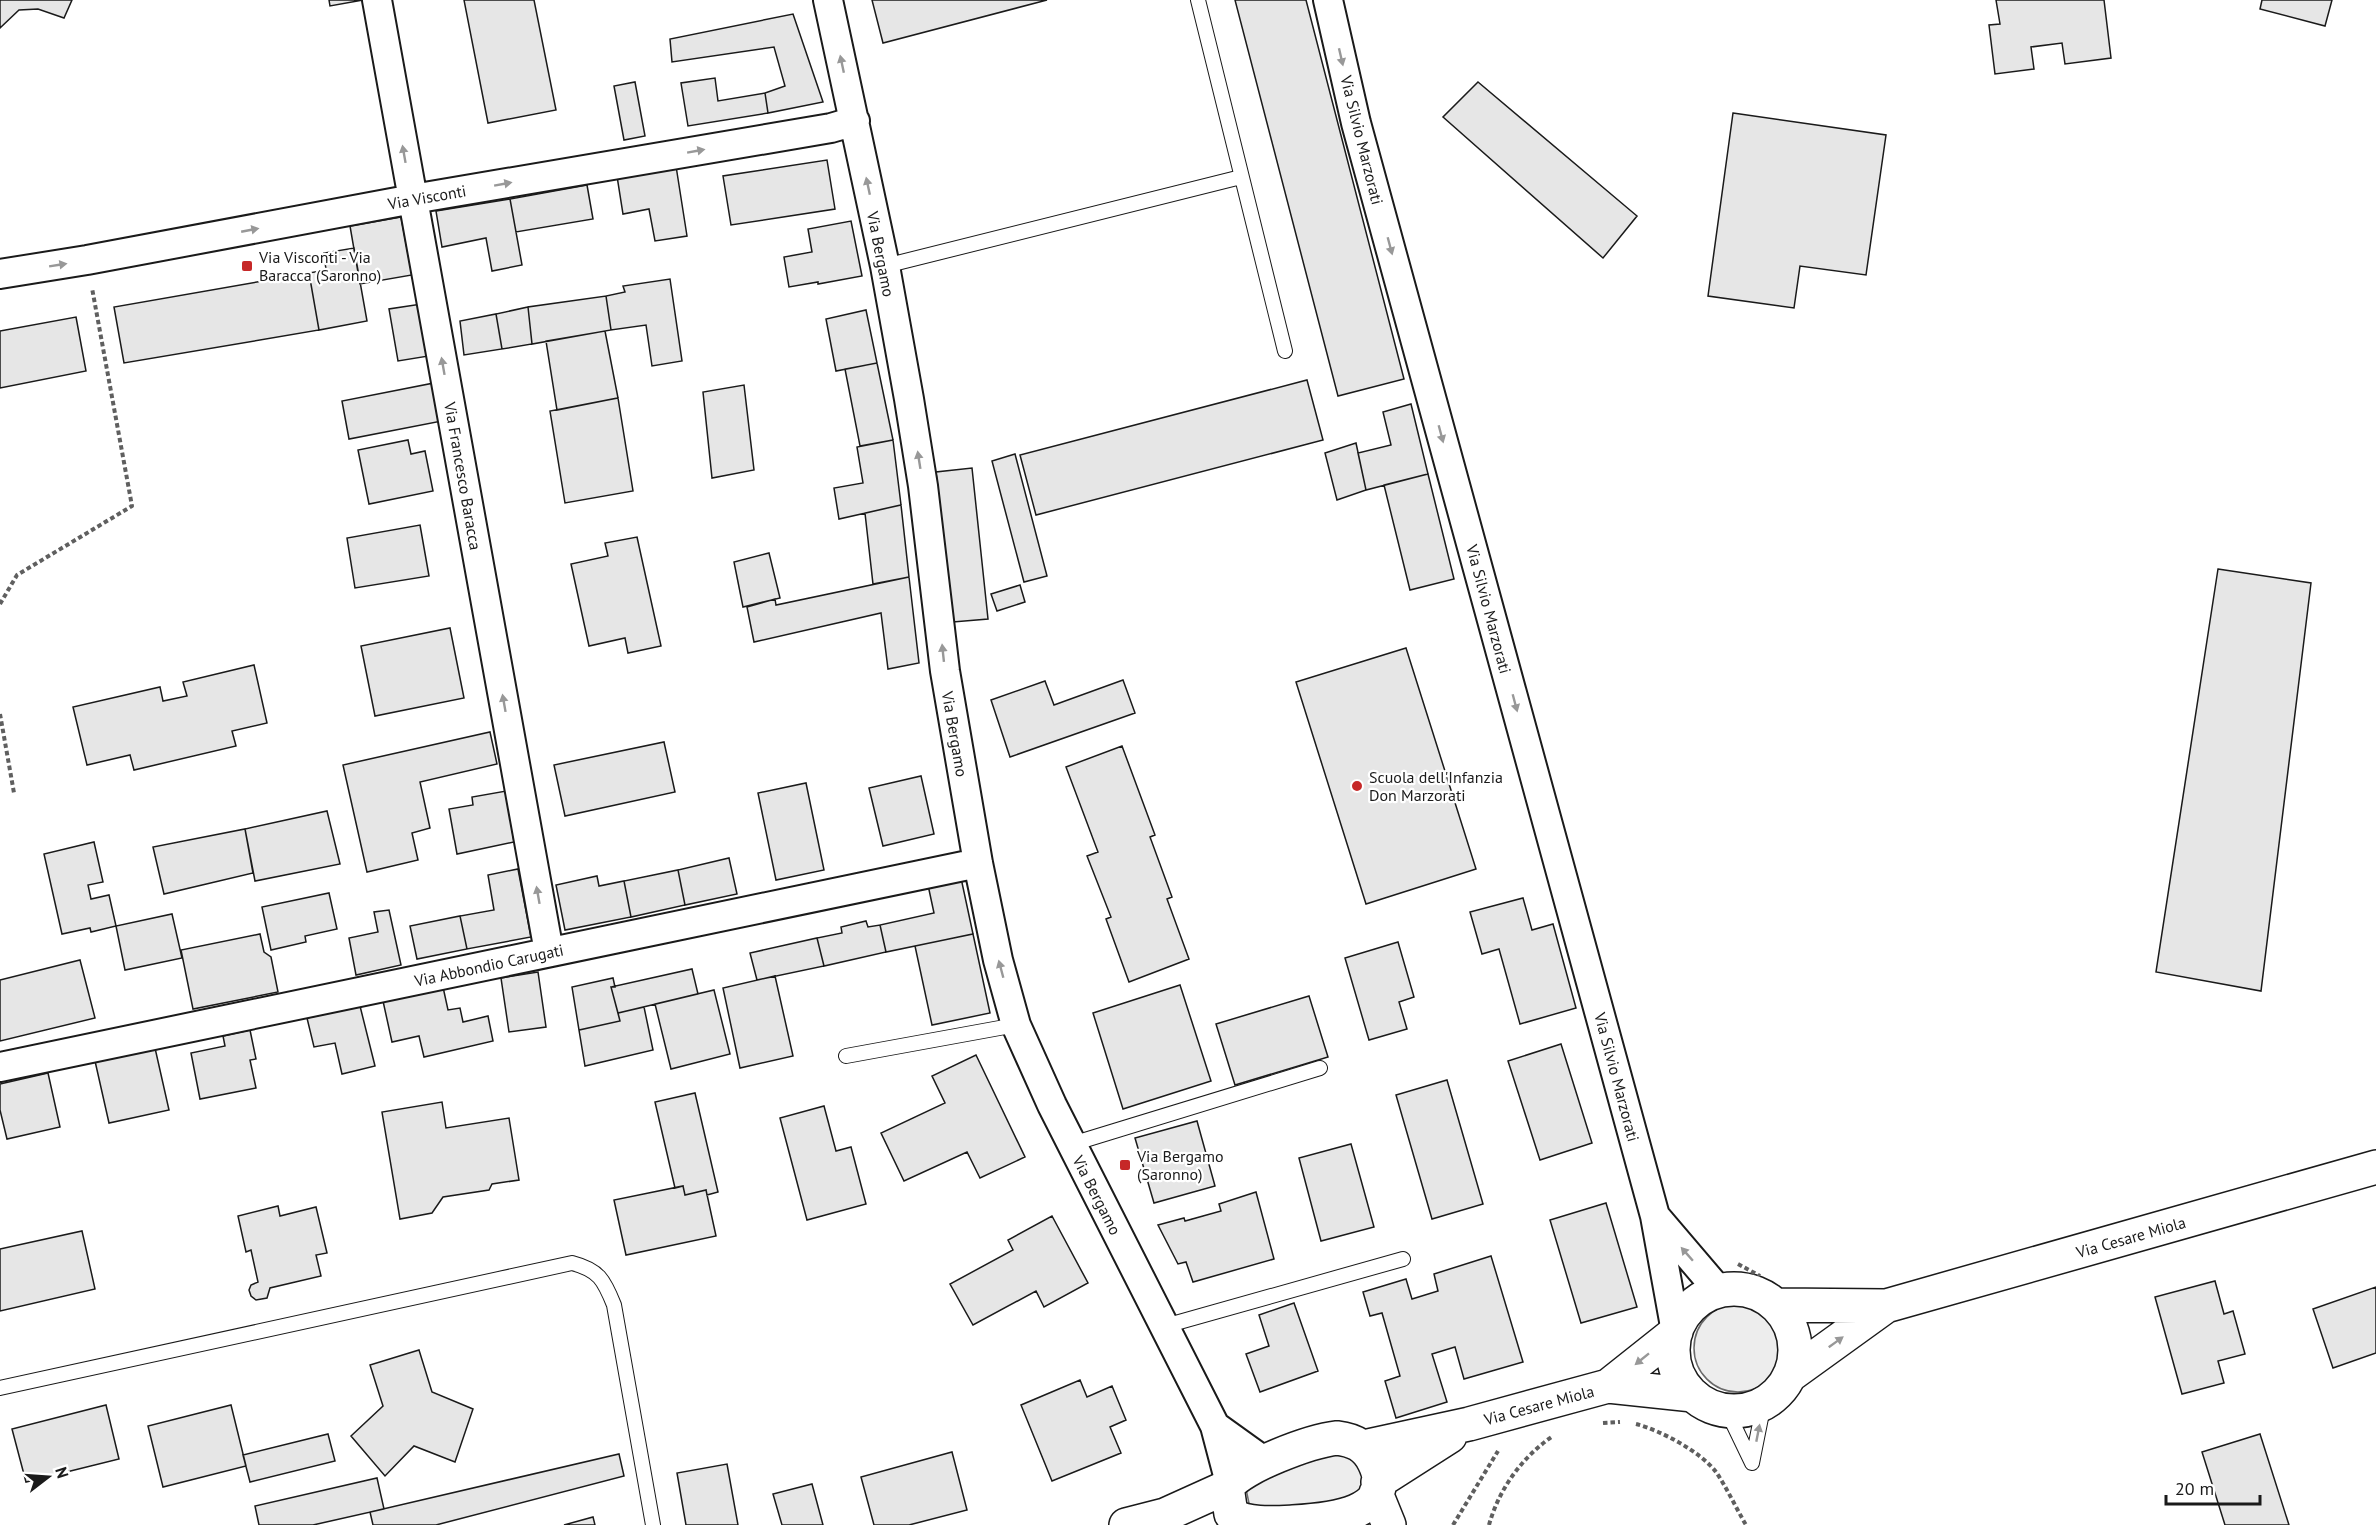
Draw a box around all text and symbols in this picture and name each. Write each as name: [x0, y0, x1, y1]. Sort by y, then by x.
one-way arrow: [1337, 48, 1346, 67]
one-way arrow: [837, 55, 846, 74]
street label: Via Silvio Marzorati: [1336, 72, 1388, 207]
one-way arrow: [400, 144, 409, 163]
one-way arrow: [686, 146, 705, 155]
one-way arrow: [863, 176, 872, 195]
one-way arrow: [494, 179, 513, 188]
street label: Via Visconti: [385, 180, 468, 214]
street label: Via Bergamo: [863, 209, 899, 298]
one-way arrow: [240, 225, 259, 234]
one-way arrow: [1386, 237, 1395, 255]
place label: Via Visconti - Via Baracca (Saronno): [258, 247, 381, 285]
marker: Via Visconti - Via Baracca (Saronno): [240, 259, 254, 273]
one-way arrow: [48, 261, 67, 270]
one-way arrow: [438, 356, 447, 375]
street label: Via Francesco Baracca: [440, 399, 486, 552]
one-way arrow: [1437, 425, 1446, 443]
one-way arrow: [914, 450, 923, 469]
street label: Via Silvio Marzorati: [1462, 541, 1516, 676]
one-way arrow: [938, 644, 948, 663]
street label: Via Bergamo: [937, 689, 972, 778]
one-way arrow: [499, 693, 508, 712]
one-way arrow: [1510, 694, 1520, 712]
place label: Scuola dell'Infanzia Don Marzorati: [1369, 767, 1503, 805]
marker: Scuola dell'Infanzia Don Marzorati: [1350, 779, 1364, 793]
one-way arrow: [533, 885, 542, 904]
street label: Via Abbondio Carugati: [412, 939, 565, 991]
one-way arrow: [995, 960, 1005, 978]
street label: Via Silvio Marzorati: [1590, 1009, 1644, 1144]
place label: Via Bergamo (Saronno): [1136, 1146, 1224, 1184]
street label: Via Bergamo: [1068, 1151, 1126, 1238]
marker: Via Bergamo (Saronno): [1118, 1158, 1132, 1172]
street label: Via Cesare Miola: [2073, 1212, 2188, 1262]
one-way arrow: [1680, 1246, 1694, 1261]
one-way arrow: [1828, 1336, 1844, 1348]
one-way arrow: [1634, 1352, 1649, 1364]
street label: Via Cesare Miola: [1481, 1381, 1596, 1430]
one-way arrow: [1754, 1423, 1763, 1442]
north arrow: [18, 1447, 78, 1507]
text: N: [51, 1465, 73, 1481]
scale bar: [2166, 1468, 2260, 1506]
text: 20 m: [2175, 1477, 2214, 1500]

